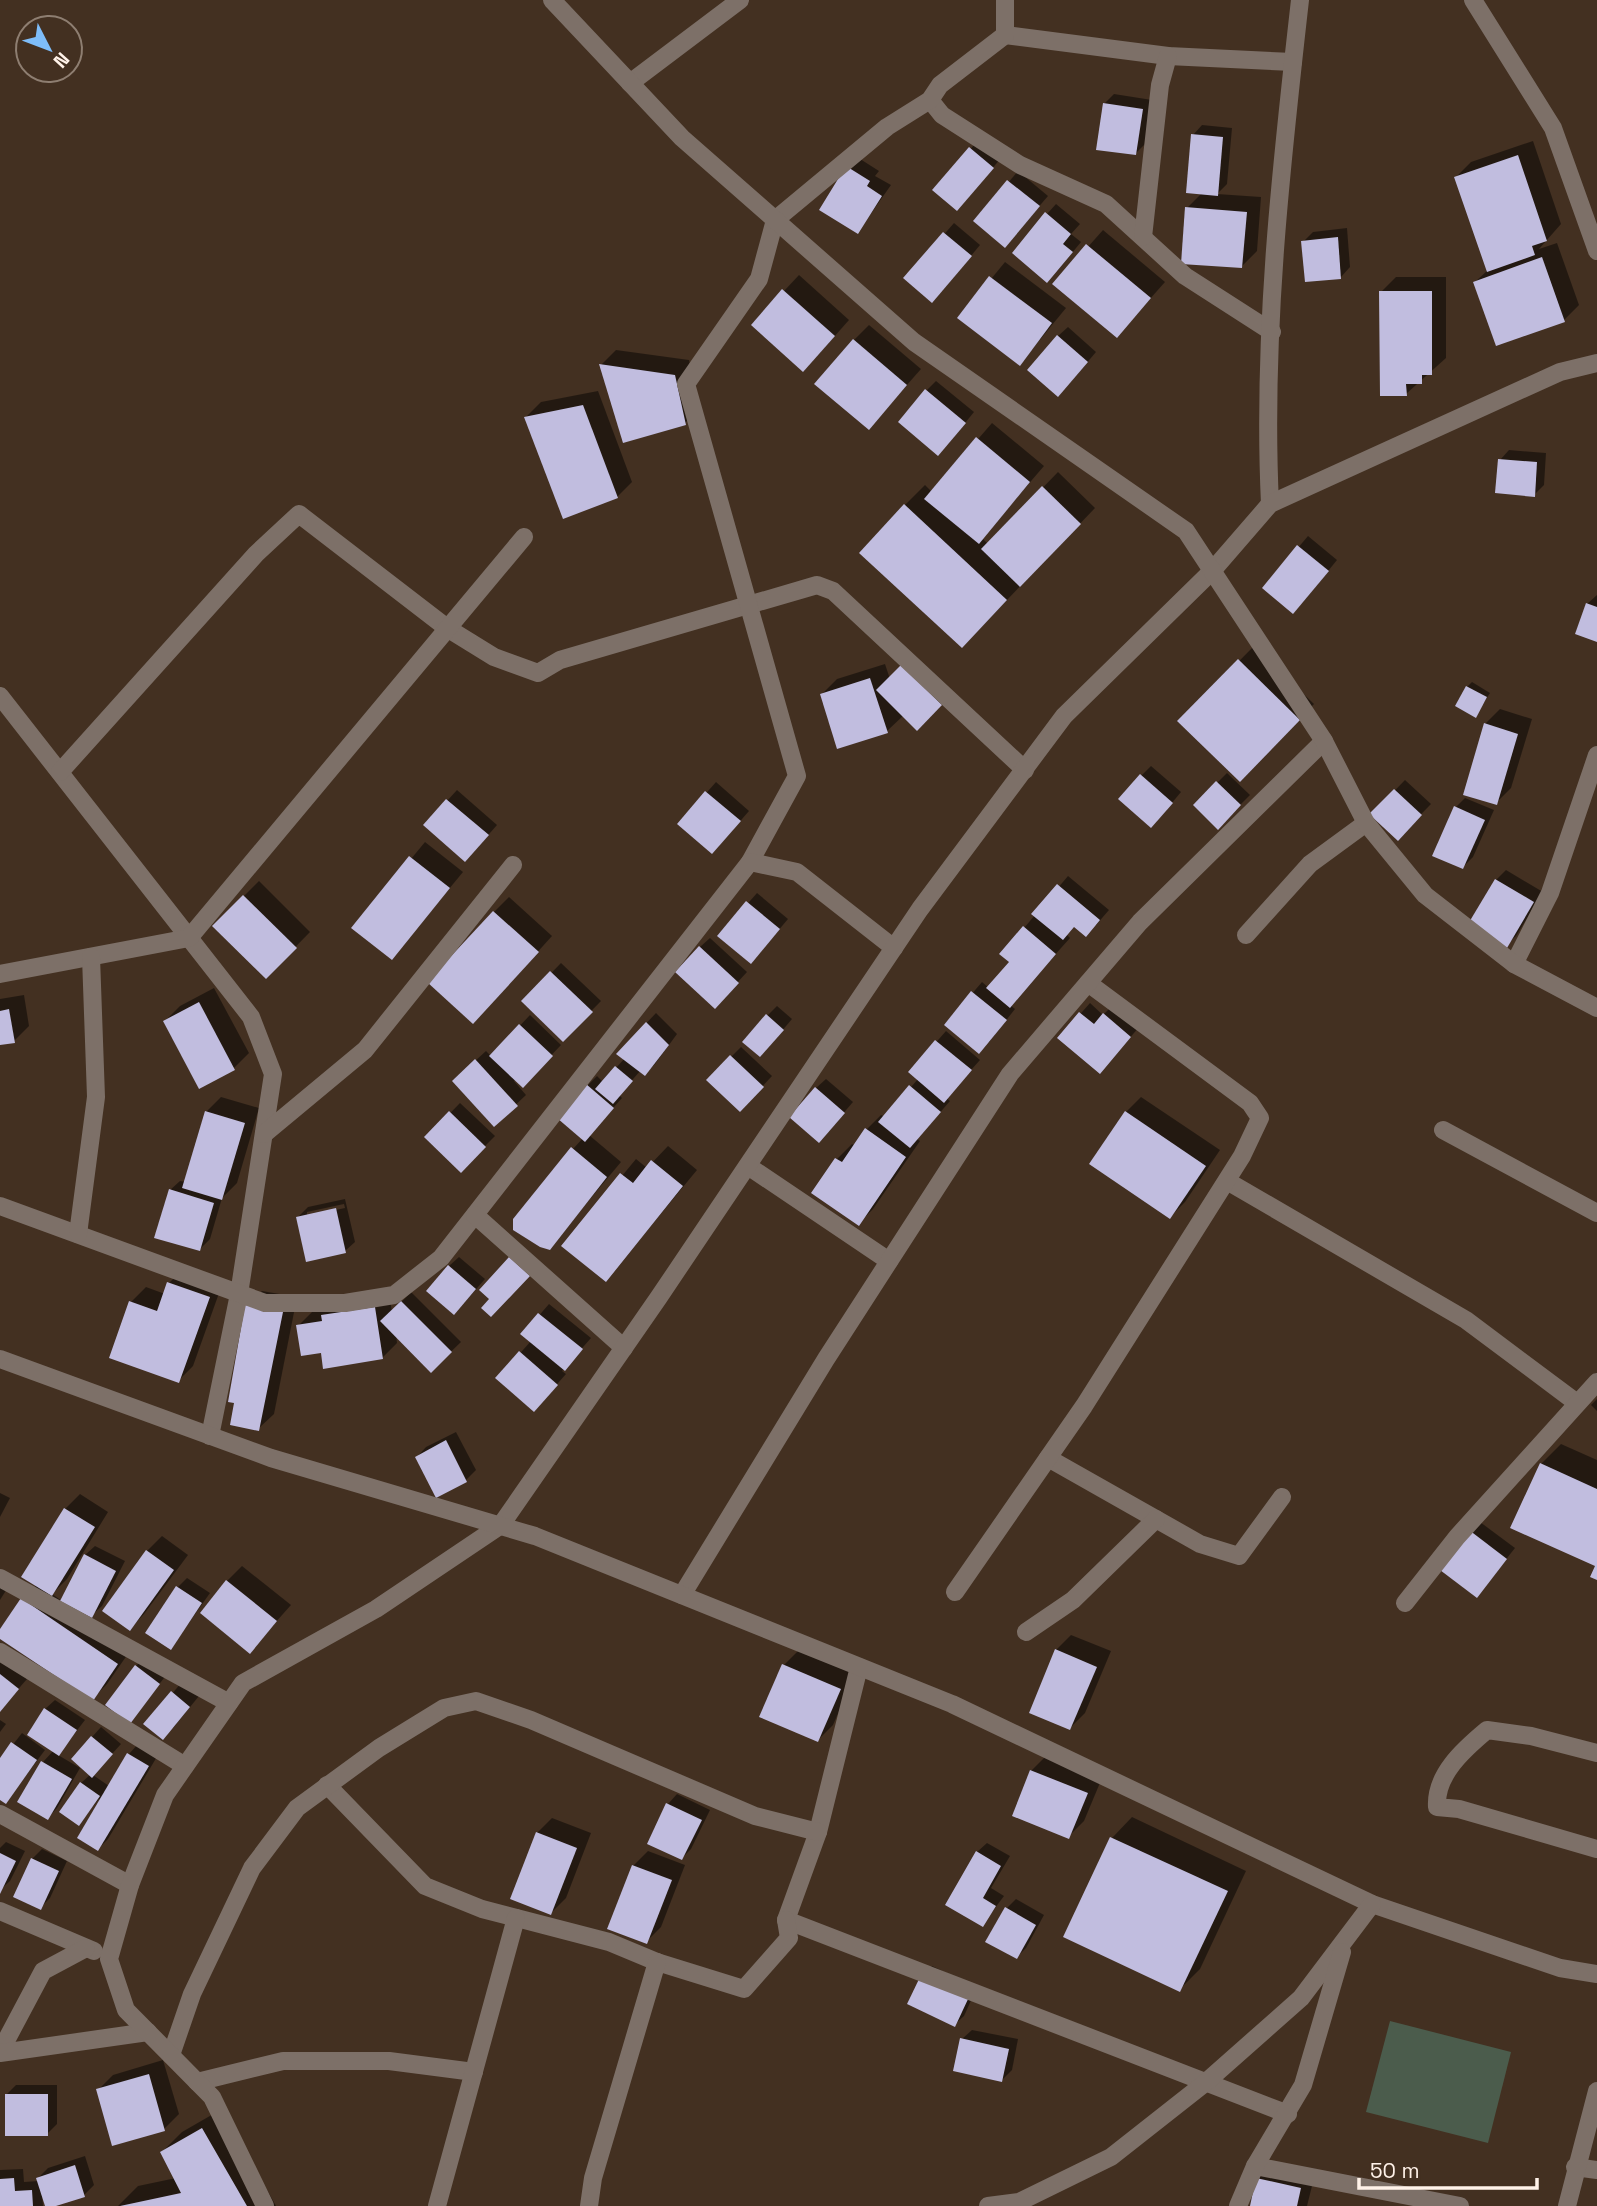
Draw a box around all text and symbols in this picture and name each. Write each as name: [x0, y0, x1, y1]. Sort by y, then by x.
north arrow: [14, 14, 84, 84]
text: N: [48, 47, 75, 73]
scale bar: [1359, 2146, 1538, 2190]
text: 50 m: [1370, 2157, 1420, 2184]

